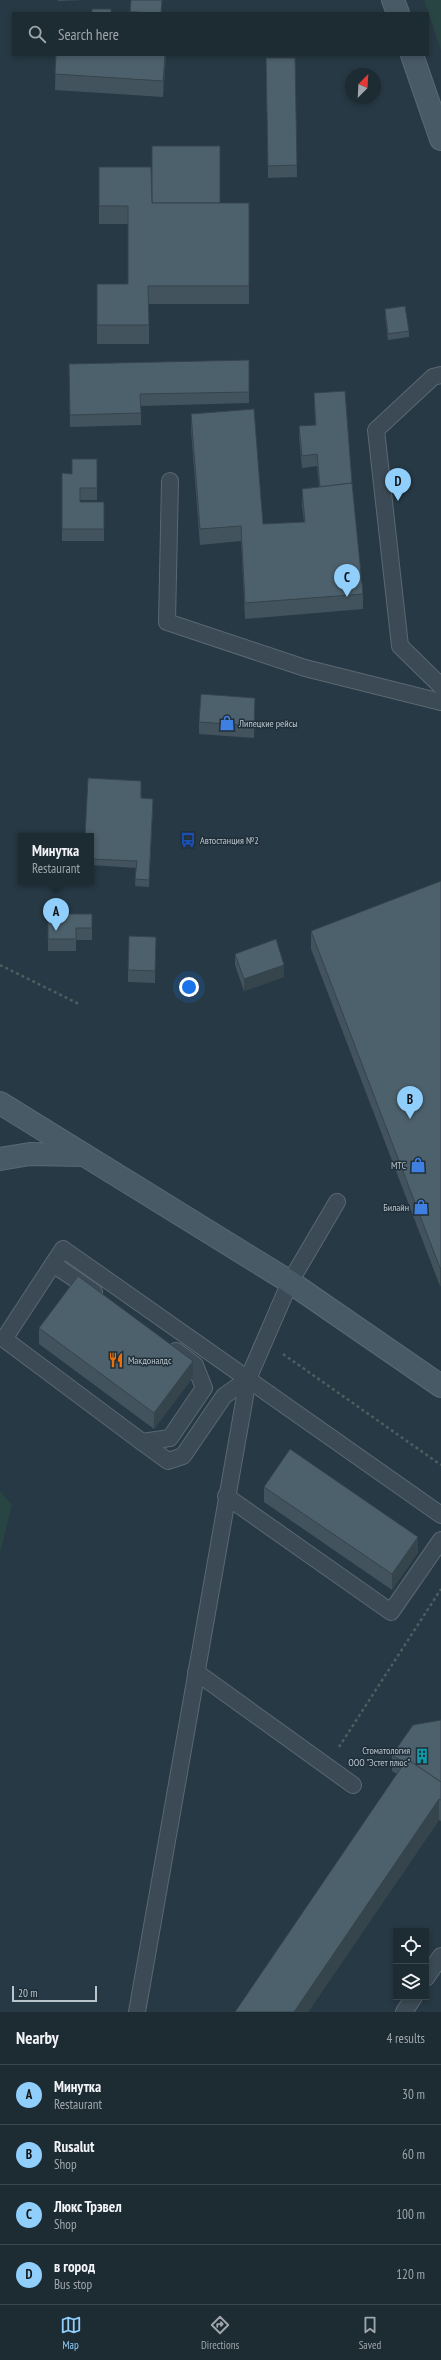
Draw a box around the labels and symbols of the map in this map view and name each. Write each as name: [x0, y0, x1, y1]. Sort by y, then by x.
north arrow: [345, 68, 381, 104]
pin: D: [385, 468, 411, 501]
pin: C: [334, 564, 360, 597]
shop icon: Липецкие рейсы: [218, 714, 236, 732]
place label: Липецкие рейсы: [238, 717, 298, 730]
bus stop icon: Автостанция №2: [179, 831, 197, 849]
place label: Автостанция №2: [200, 834, 259, 847]
pin: A: [43, 898, 69, 931]
your location: [179, 977, 199, 997]
pin: B: [397, 1086, 423, 1119]
shop icon: МТС: [409, 1156, 427, 1174]
place label: МТС: [391, 1159, 406, 1172]
shop icon: Билайн: [412, 1198, 430, 1216]
place label: Билайн: [383, 1201, 409, 1214]
restaurant icon: Макдоналдс: [107, 1351, 125, 1369]
place label: Макдоналдс: [128, 1354, 172, 1367]
place label: Стоматология ООО "Эстет плюс": [348, 1744, 410, 1769]
building icon: Стоматология ООО "Эстет плюс": [413, 1747, 431, 1765]
scale bar: [12, 1984, 97, 2003]

